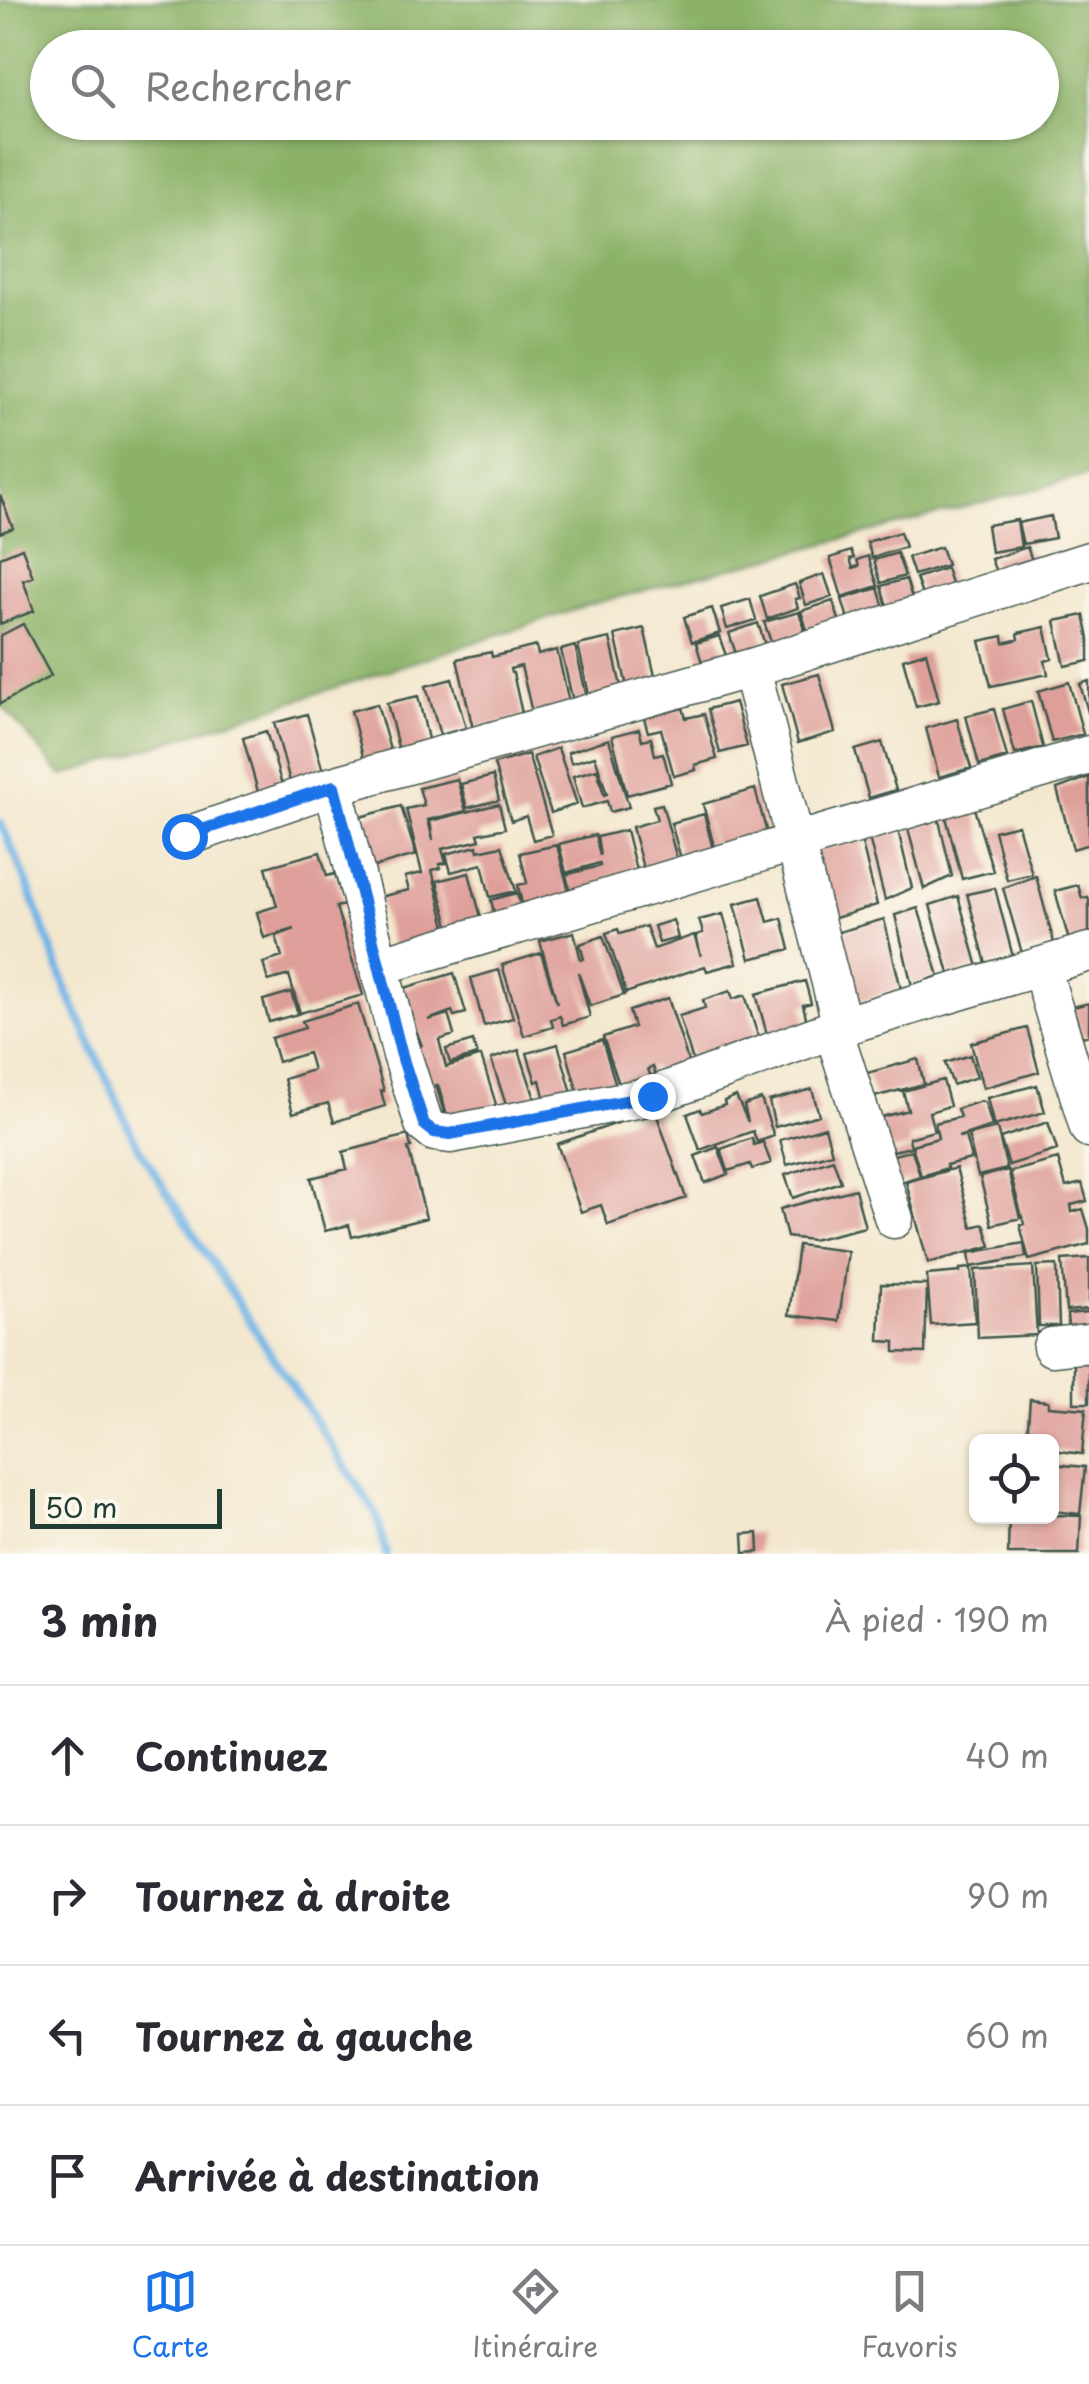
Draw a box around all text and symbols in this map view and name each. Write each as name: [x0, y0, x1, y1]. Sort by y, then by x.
search box: [30, 30, 1059, 140]
text: Rechercher: [145, 57, 351, 114]
icon: search: [65, 58, 120, 113]
route start: [162, 814, 208, 860]
route end: [630, 1074, 676, 1120]
map controls: [969, 1434, 1059, 1524]
button: locate: [969, 1434, 1059, 1524]
scale bar: [30, 1484, 222, 1528]
text: 50 m: [45, 1485, 118, 1528]
text: 3 min: [40, 1588, 158, 1651]
text: À pied · 190 m: [825, 1595, 1049, 1643]
text: Continuez: [135, 1727, 328, 1784]
icon: ahead: [40, 1728, 95, 1783]
text: 40 m: [965, 1731, 1049, 1779]
text: Tournez à droite: [135, 1867, 451, 1924]
icon: right: [40, 1868, 95, 1923]
text: 90 m: [967, 1871, 1049, 1919]
text: Tournez à gauche: [135, 2007, 473, 2064]
icon: left: [40, 2008, 95, 2063]
text: 60 m: [965, 2011, 1049, 2059]
text: Arrivée à destination: [135, 2147, 540, 2204]
icon: arrive: [40, 2148, 95, 2203]
tab: Carte: [132, 2264, 209, 2367]
tab: Itinéraire: [472, 2264, 598, 2367]
tab: Favoris: [861, 2264, 957, 2367]

